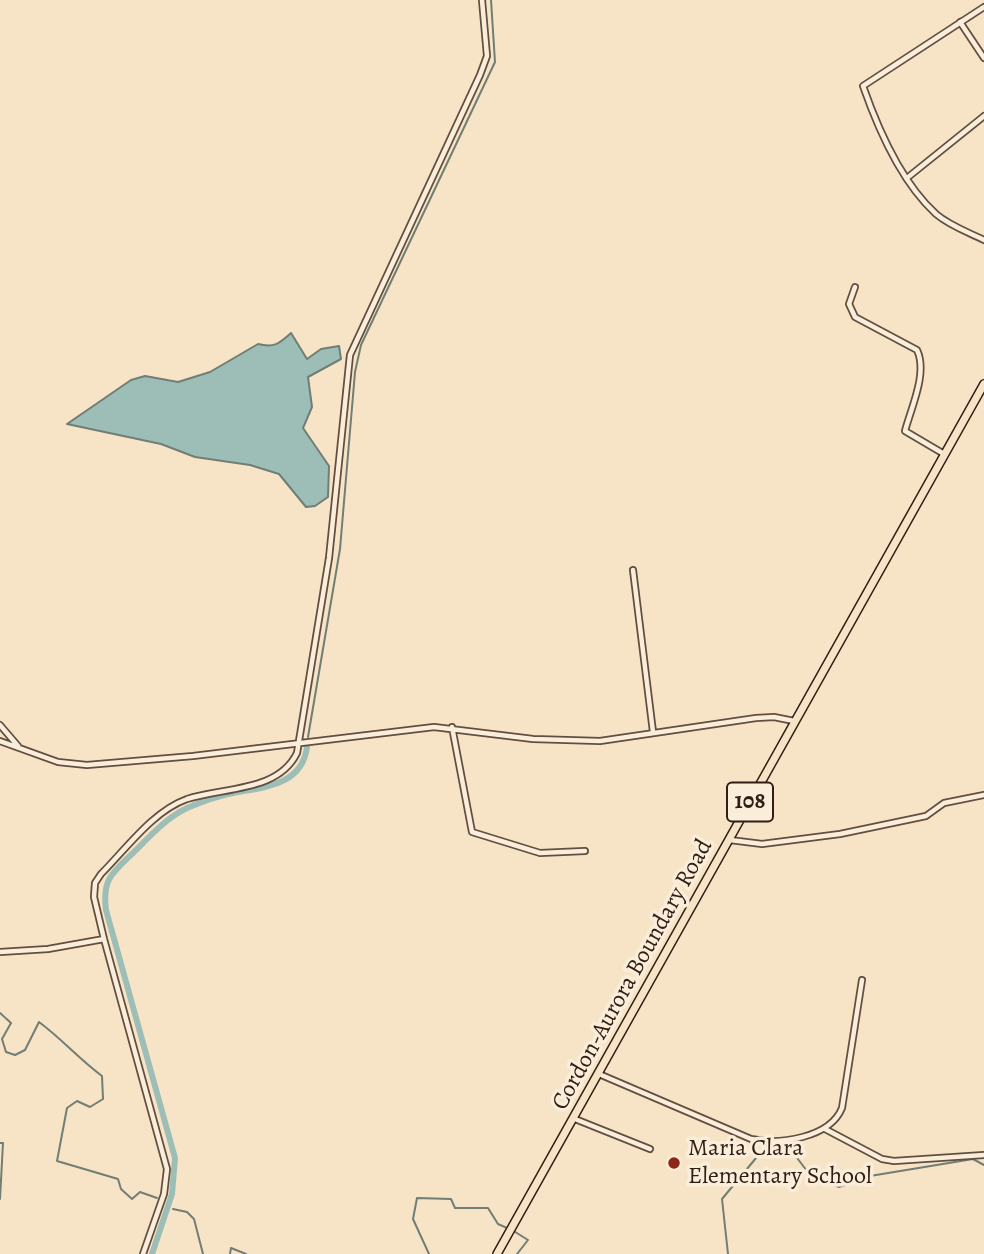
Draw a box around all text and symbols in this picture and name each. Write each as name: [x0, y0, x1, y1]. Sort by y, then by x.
road number: 108: [727, 782, 773, 822]
street label: Cordon-Aurora Boundary Road: [546, 835, 720, 1115]
place label: Maria Clara Elementary School: [688, 1135, 872, 1191]
marker: Maria Clara Elementary School: [666, 1155, 682, 1171]

